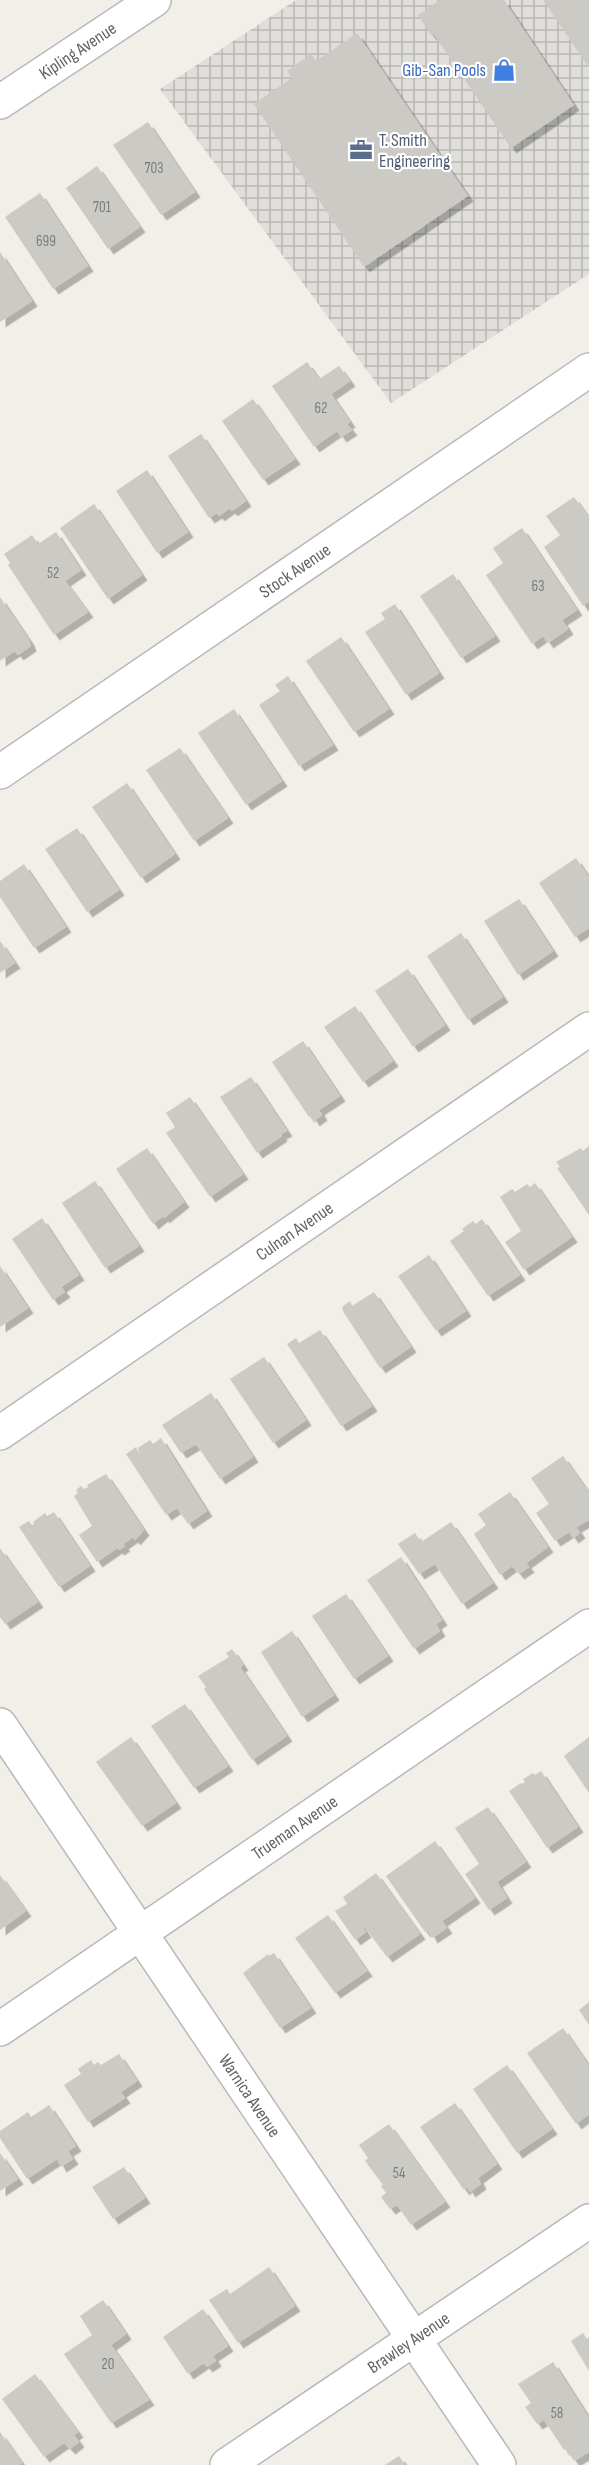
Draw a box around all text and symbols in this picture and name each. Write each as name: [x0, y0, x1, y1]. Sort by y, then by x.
street label: Kipling Avenue: [35, 18, 120, 84]
shop icon: Gib-San Pools: [491, 57, 517, 83]
place label: Gib-San Pools: [402, 60, 486, 81]
place label: T. Smith Engineering: [379, 130, 450, 172]
office icon: T. Smith Engineering: [348, 137, 374, 163]
house number: 703: [145, 159, 163, 178]
house number: 701: [93, 198, 112, 217]
house number: 699: [36, 232, 56, 251]
house number: 62: [315, 399, 327, 418]
street label: Stock Avenue: [255, 539, 334, 602]
house number: 52: [47, 564, 59, 583]
house number: 63: [532, 577, 544, 596]
street label: Culnan Avenue: [252, 1197, 337, 1265]
street label: Trueman Avenue: [248, 1791, 341, 1864]
street label: Warnica Avenue: [215, 2050, 285, 2141]
house number: 54: [393, 2164, 405, 2183]
street label: Brawley Avenue: [364, 2308, 454, 2378]
house number: 20: [102, 2355, 114, 2374]
house number: 58: [551, 2404, 563, 2423]

